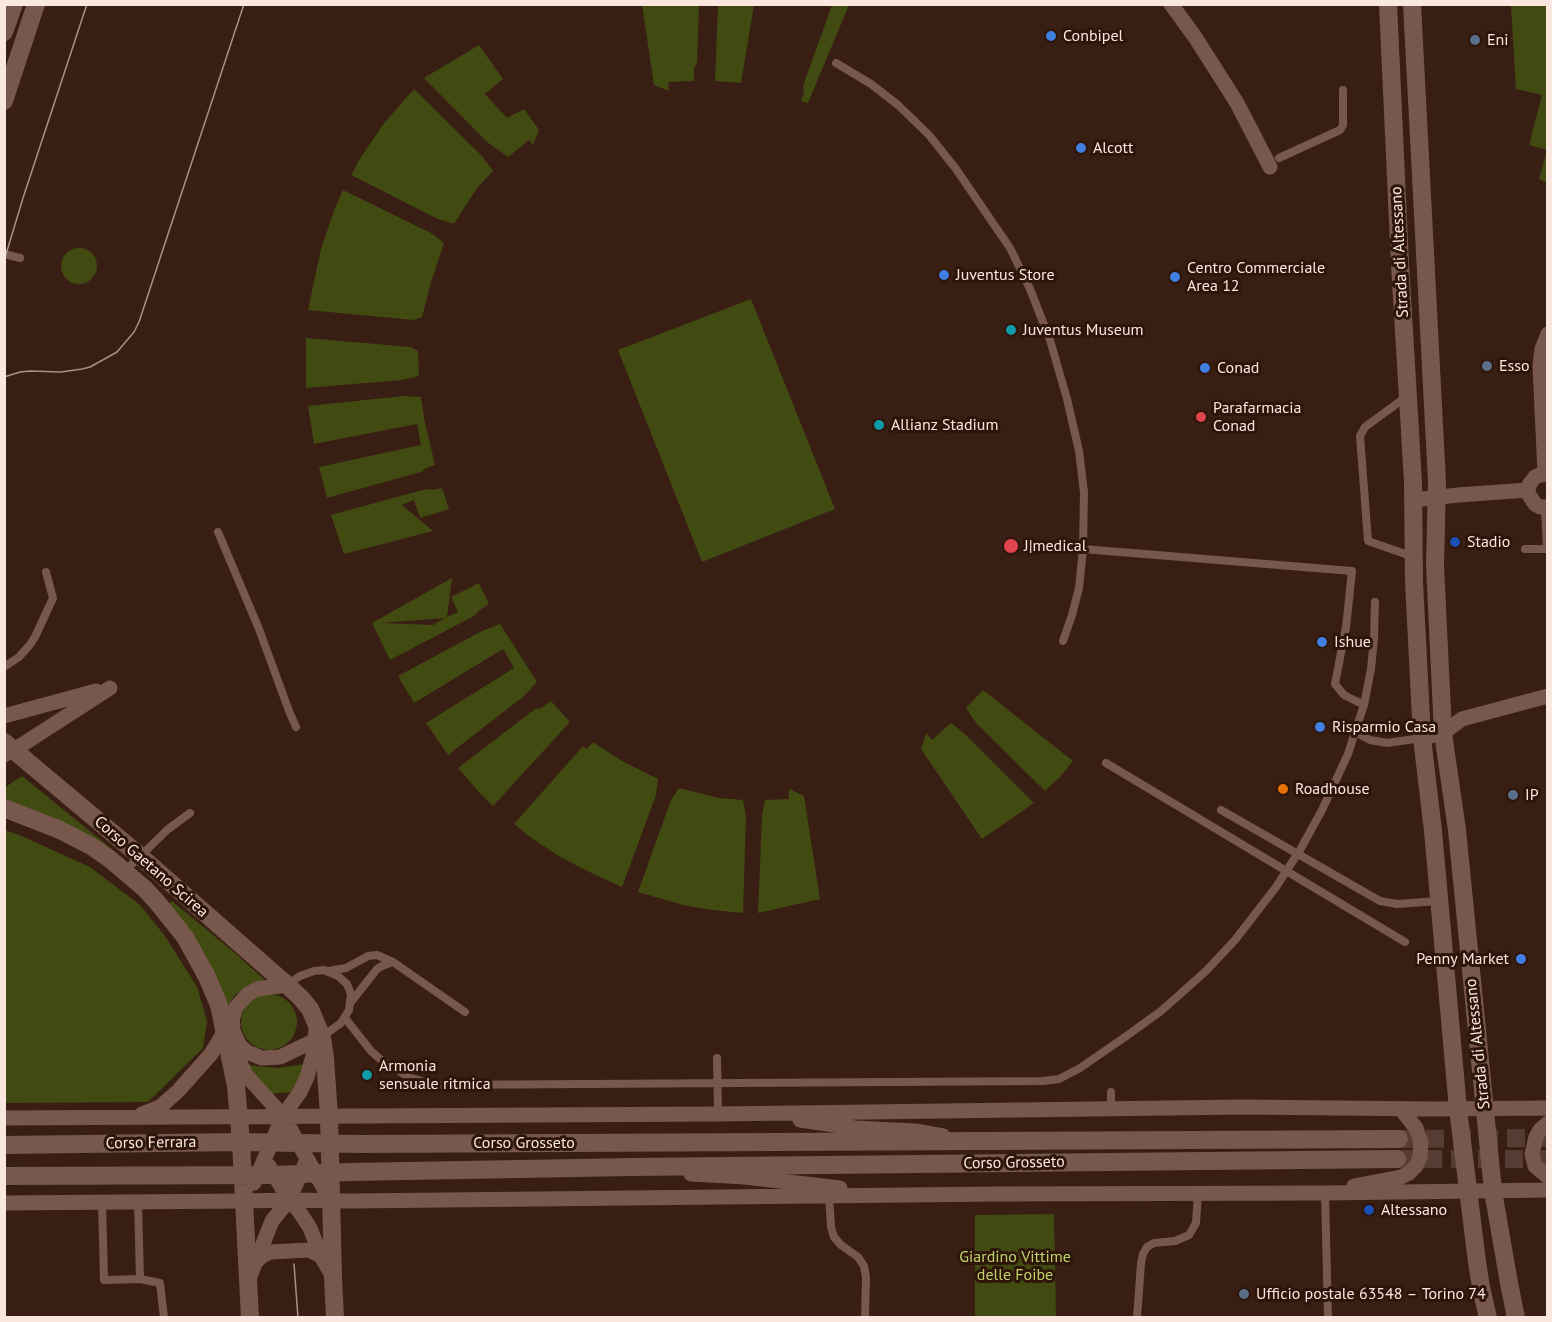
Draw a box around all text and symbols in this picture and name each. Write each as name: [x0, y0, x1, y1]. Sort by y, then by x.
place label: Conbipel: [1063, 26, 1123, 46]
marker: Conbipel: [1044, 29, 1058, 43]
place label: Eni: [1487, 30, 1509, 50]
marker: Eni: [1468, 33, 1482, 47]
place label: Alcott: [1093, 138, 1133, 158]
marker: Alcott: [1074, 141, 1088, 155]
street label: Strada di Altessano: [1387, 186, 1413, 318]
place label: Centro Commerciale Area 12: [1187, 258, 1325, 296]
place label: Juventus Store: [956, 265, 1055, 285]
marker: Juventus Store: [937, 268, 951, 282]
marker: Centro Commerciale Area 12: [1168, 270, 1182, 284]
place label: Juventus Museum: [1023, 320, 1144, 340]
marker: Juventus Museum: [1004, 323, 1018, 337]
place label: Esso: [1499, 356, 1530, 376]
place label: Conad: [1217, 358, 1259, 378]
marker: Esso: [1480, 359, 1494, 373]
marker: Conad: [1198, 361, 1212, 375]
place label: Parafarmacia Conad: [1213, 398, 1302, 436]
marker: Parafarmacia Conad: [1194, 410, 1208, 424]
place label: Allianz Stadium: [891, 415, 998, 435]
marker: Allianz Stadium: [872, 418, 886, 432]
place label: Stadio: [1467, 532, 1510, 552]
marker: Stadio: [1448, 535, 1462, 549]
place label: J|medical: [1024, 536, 1086, 556]
marker: J|medical: [1002, 537, 1020, 555]
place label: Ishue: [1334, 632, 1371, 652]
marker: Ishue: [1315, 635, 1329, 649]
place label: Risparmio Casa: [1332, 717, 1436, 737]
marker: Risparmio Casa: [1313, 720, 1327, 734]
place label: Roadhouse: [1295, 779, 1370, 799]
marker: Roadhouse: [1276, 782, 1290, 796]
place label: IP: [1525, 785, 1539, 805]
marker: IP: [1506, 788, 1520, 802]
street label: Corso Gaetano Scirea: [90, 812, 212, 922]
place label: Penny Market: [1416, 949, 1509, 969]
marker: Penny Market: [1514, 952, 1528, 966]
street label: Strada di Altessano: [1462, 978, 1494, 1110]
place label: Armonia sensuale ritmica: [379, 1056, 491, 1094]
marker: Armonia sensuale ritmica: [360, 1068, 374, 1082]
street label: Corso Ferrara: [105, 1133, 197, 1153]
street label: Corso Grosseto: [473, 1133, 575, 1153]
street label: Corso Grosseto: [963, 1153, 1065, 1173]
place label: Altessano: [1381, 1200, 1447, 1220]
marker: Altessano: [1362, 1203, 1376, 1217]
park label: Giardino Vittime delle Foibe: [959, 1247, 1071, 1285]
place label: Ufficio postale 63548 – Torino 74: [1256, 1284, 1486, 1304]
marker: Ufficio postale 63548 – Torino 74: [1237, 1287, 1251, 1301]

